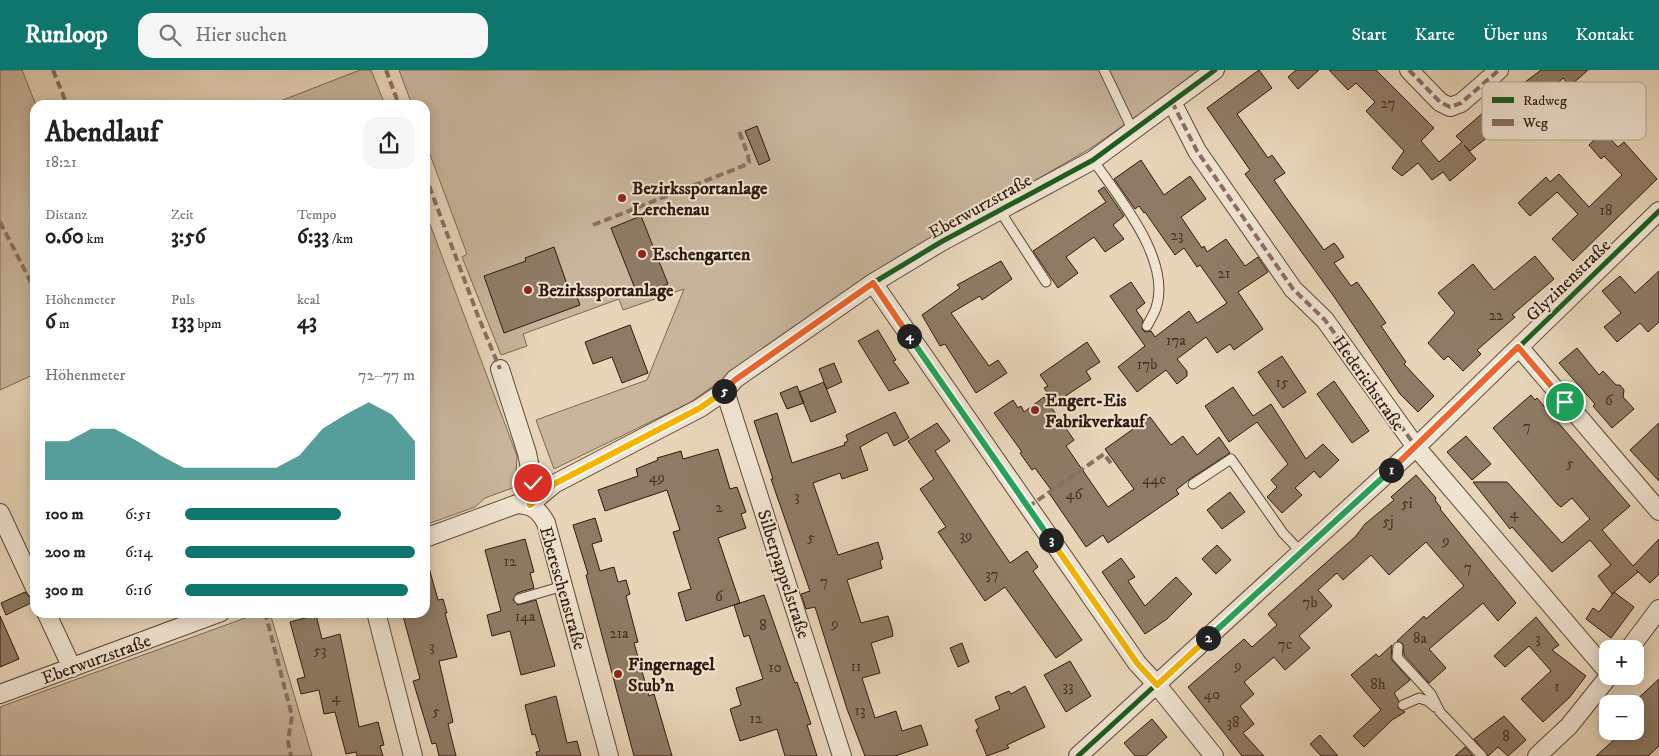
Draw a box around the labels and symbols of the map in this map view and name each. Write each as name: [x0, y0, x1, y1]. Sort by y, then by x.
legend: [1482, 82, 1646, 140]
text: Radweg: [1523, 92, 1567, 110]
house number: 27: [1381, 94, 1396, 113]
text: Weg: [1522, 114, 1548, 132]
street label: Eberwurzstraße: [925, 169, 1036, 244]
place label: Bezirkssportanlage Lerchenau: [632, 178, 768, 221]
marker: Bezirkssportanlage Lerchenau: [616, 192, 628, 204]
house number: 18: [1599, 201, 1613, 220]
house number: 23: [1171, 226, 1183, 245]
street label: Glyzinenstraße: [1522, 235, 1616, 327]
place label: Eschengarten: [652, 244, 751, 266]
marker: Eschengarten: [636, 248, 648, 260]
house number: 21: [1218, 264, 1230, 283]
place label: Bezirkssportanlage: [538, 280, 674, 302]
marker: Bezirkssportanlage: [522, 284, 534, 296]
house number: 22: [1489, 306, 1504, 325]
pin: 4: [896, 324, 922, 348]
house number: 17a: [1166, 331, 1187, 350]
street label: Hederichstraße: [1327, 332, 1409, 436]
house number: 17b: [1137, 355, 1157, 374]
house number: 15: [1276, 373, 1289, 392]
pin: 5: [712, 378, 736, 404]
pin: [1544, 381, 1586, 423]
place label: Engert-Eis Fabrikverkauf: [1045, 390, 1148, 433]
house number: 6: [1605, 391, 1614, 410]
marker: Engert-Eis Fabrikverkauf: [1029, 404, 1041, 416]
house number: 7: [1523, 417, 1531, 436]
house number: 5: [1566, 454, 1574, 473]
pin: 1: [1378, 458, 1404, 482]
pin: [512, 462, 554, 504]
house number: 49: [649, 468, 665, 487]
house number: 44c: [1142, 470, 1166, 489]
house number: 46: [1066, 485, 1083, 504]
house number: 3: [794, 487, 800, 506]
house number: 5i: [1401, 494, 1413, 513]
house number: 2: [715, 498, 723, 517]
house number: 4: [1510, 504, 1519, 523]
street label: Silberpappelstraße: [752, 507, 814, 641]
house number: 5j: [1382, 512, 1394, 531]
street label: Ebereschenstraße: [534, 524, 590, 652]
house number: 39: [959, 526, 973, 545]
house number: 5: [807, 528, 815, 547]
pin: 3: [1038, 528, 1064, 552]
house number: 9: [1441, 531, 1450, 550]
house number: 12: [504, 552, 517, 571]
house number: 7: [1464, 558, 1472, 577]
house number: 37: [985, 565, 999, 584]
house number: 7: [820, 572, 828, 591]
house number: 6: [715, 587, 724, 606]
house number: 7b: [1303, 593, 1317, 612]
house number: 14a: [515, 607, 536, 626]
house number: 9: [830, 614, 839, 633]
house number: 8: [759, 616, 767, 635]
house number: 21a: [609, 624, 629, 643]
pin: 2: [1196, 626, 1220, 650]
house number: 8a: [1413, 629, 1428, 648]
house number: 3: [1535, 629, 1541, 648]
street label: Eberwurzstraße: [39, 630, 154, 690]
house number: 7c: [1278, 635, 1293, 654]
house number: 3: [429, 637, 435, 656]
house number: 53: [313, 641, 327, 660]
place label: Fingernagel Stub'n: [628, 654, 715, 697]
house number: 9: [1233, 656, 1242, 675]
house number: 11: [850, 657, 862, 676]
house number: 10: [768, 658, 782, 677]
marker: Fingernagel Stub'n: [612, 668, 624, 680]
house number: 8h: [1370, 675, 1386, 694]
house number: 33: [1062, 677, 1074, 696]
house number: 1: [1554, 677, 1560, 696]
house number: 40: [1204, 685, 1220, 704]
house number: 4: [332, 688, 341, 707]
house number: 13: [854, 701, 866, 720]
house number: 5: [432, 702, 440, 721]
house number: 12: [750, 709, 763, 728]
house number: 38: [1226, 713, 1240, 732]
house number: 8: [1502, 727, 1510, 746]

